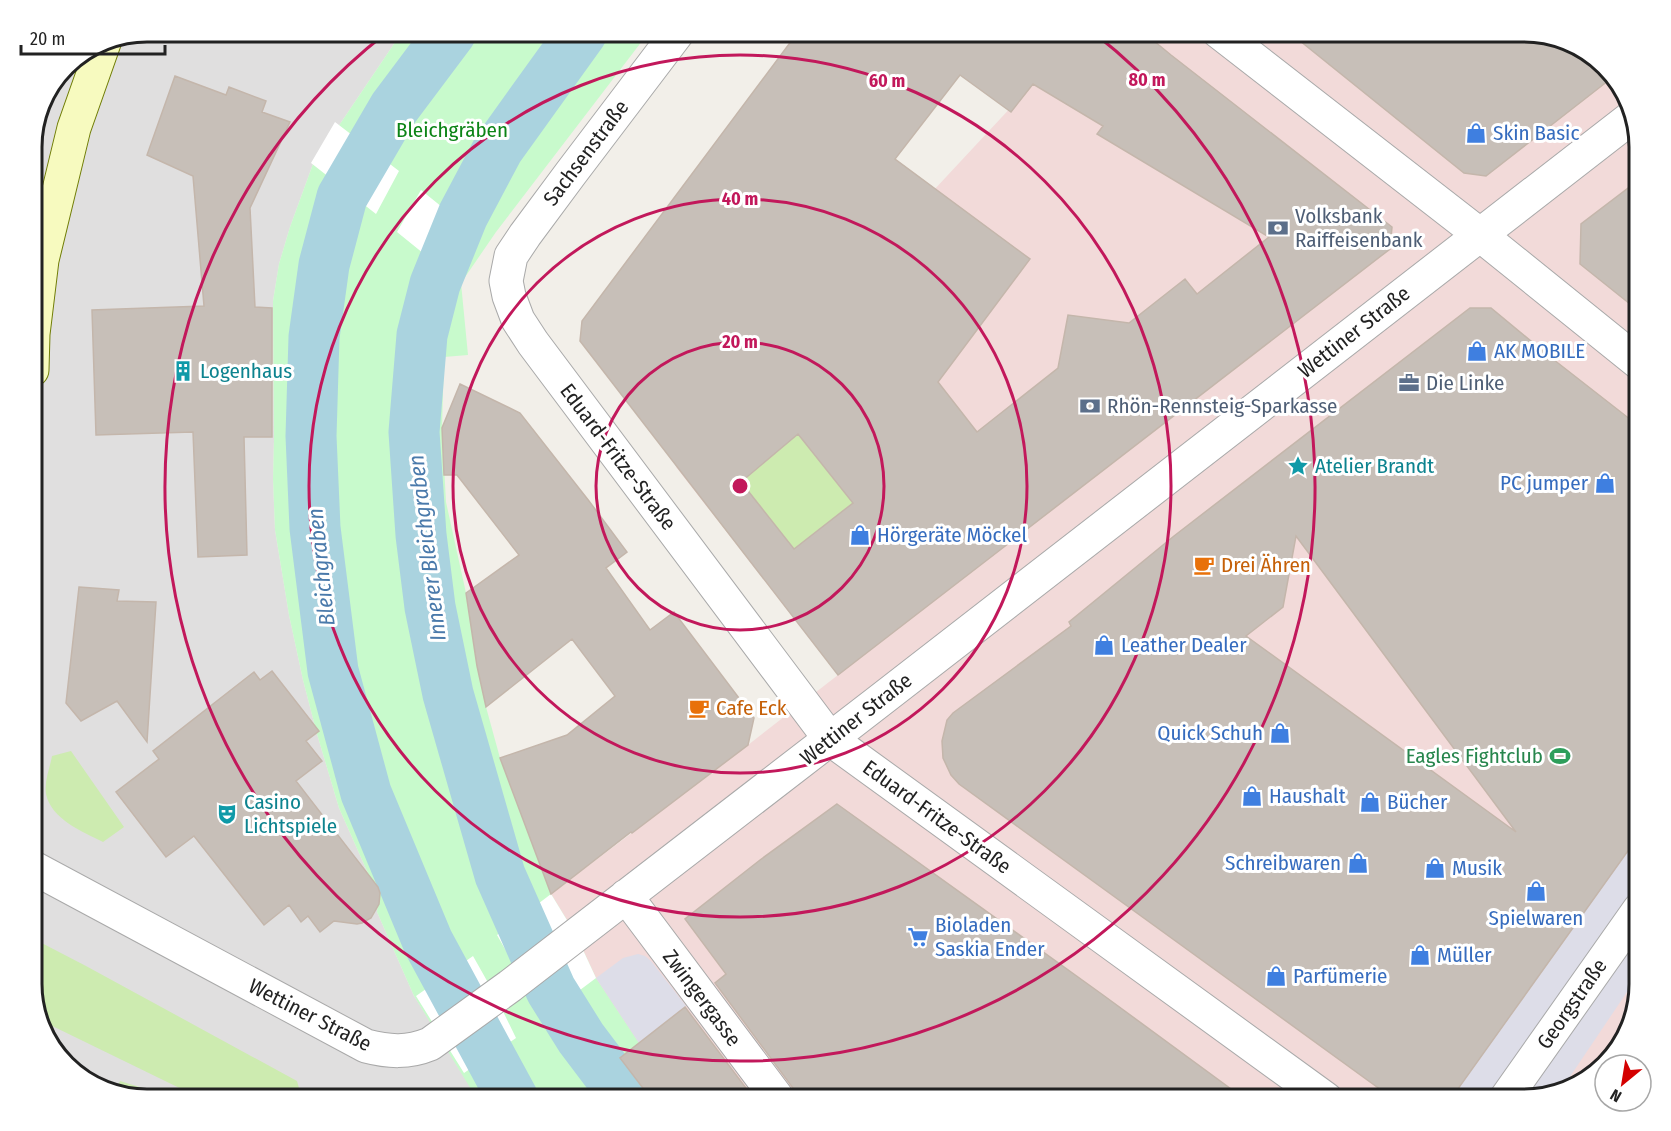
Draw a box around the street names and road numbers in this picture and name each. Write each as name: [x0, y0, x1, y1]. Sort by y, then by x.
street label: Sachsenstraße: [538, 95, 634, 211]
street label: Wettiner Straße: [1293, 280, 1415, 384]
street label: Eduard-Fritze-Straße: [554, 379, 682, 535]
street label: Wettiner Straße: [795, 667, 917, 771]
street label: Eduard-Fritze-Straße: [858, 754, 1016, 880]
street label: Zwingergasse: [657, 944, 747, 1052]
street label: Georgstraße: [1531, 954, 1613, 1054]
street label: Wettiner Straße: [244, 973, 376, 1057]

